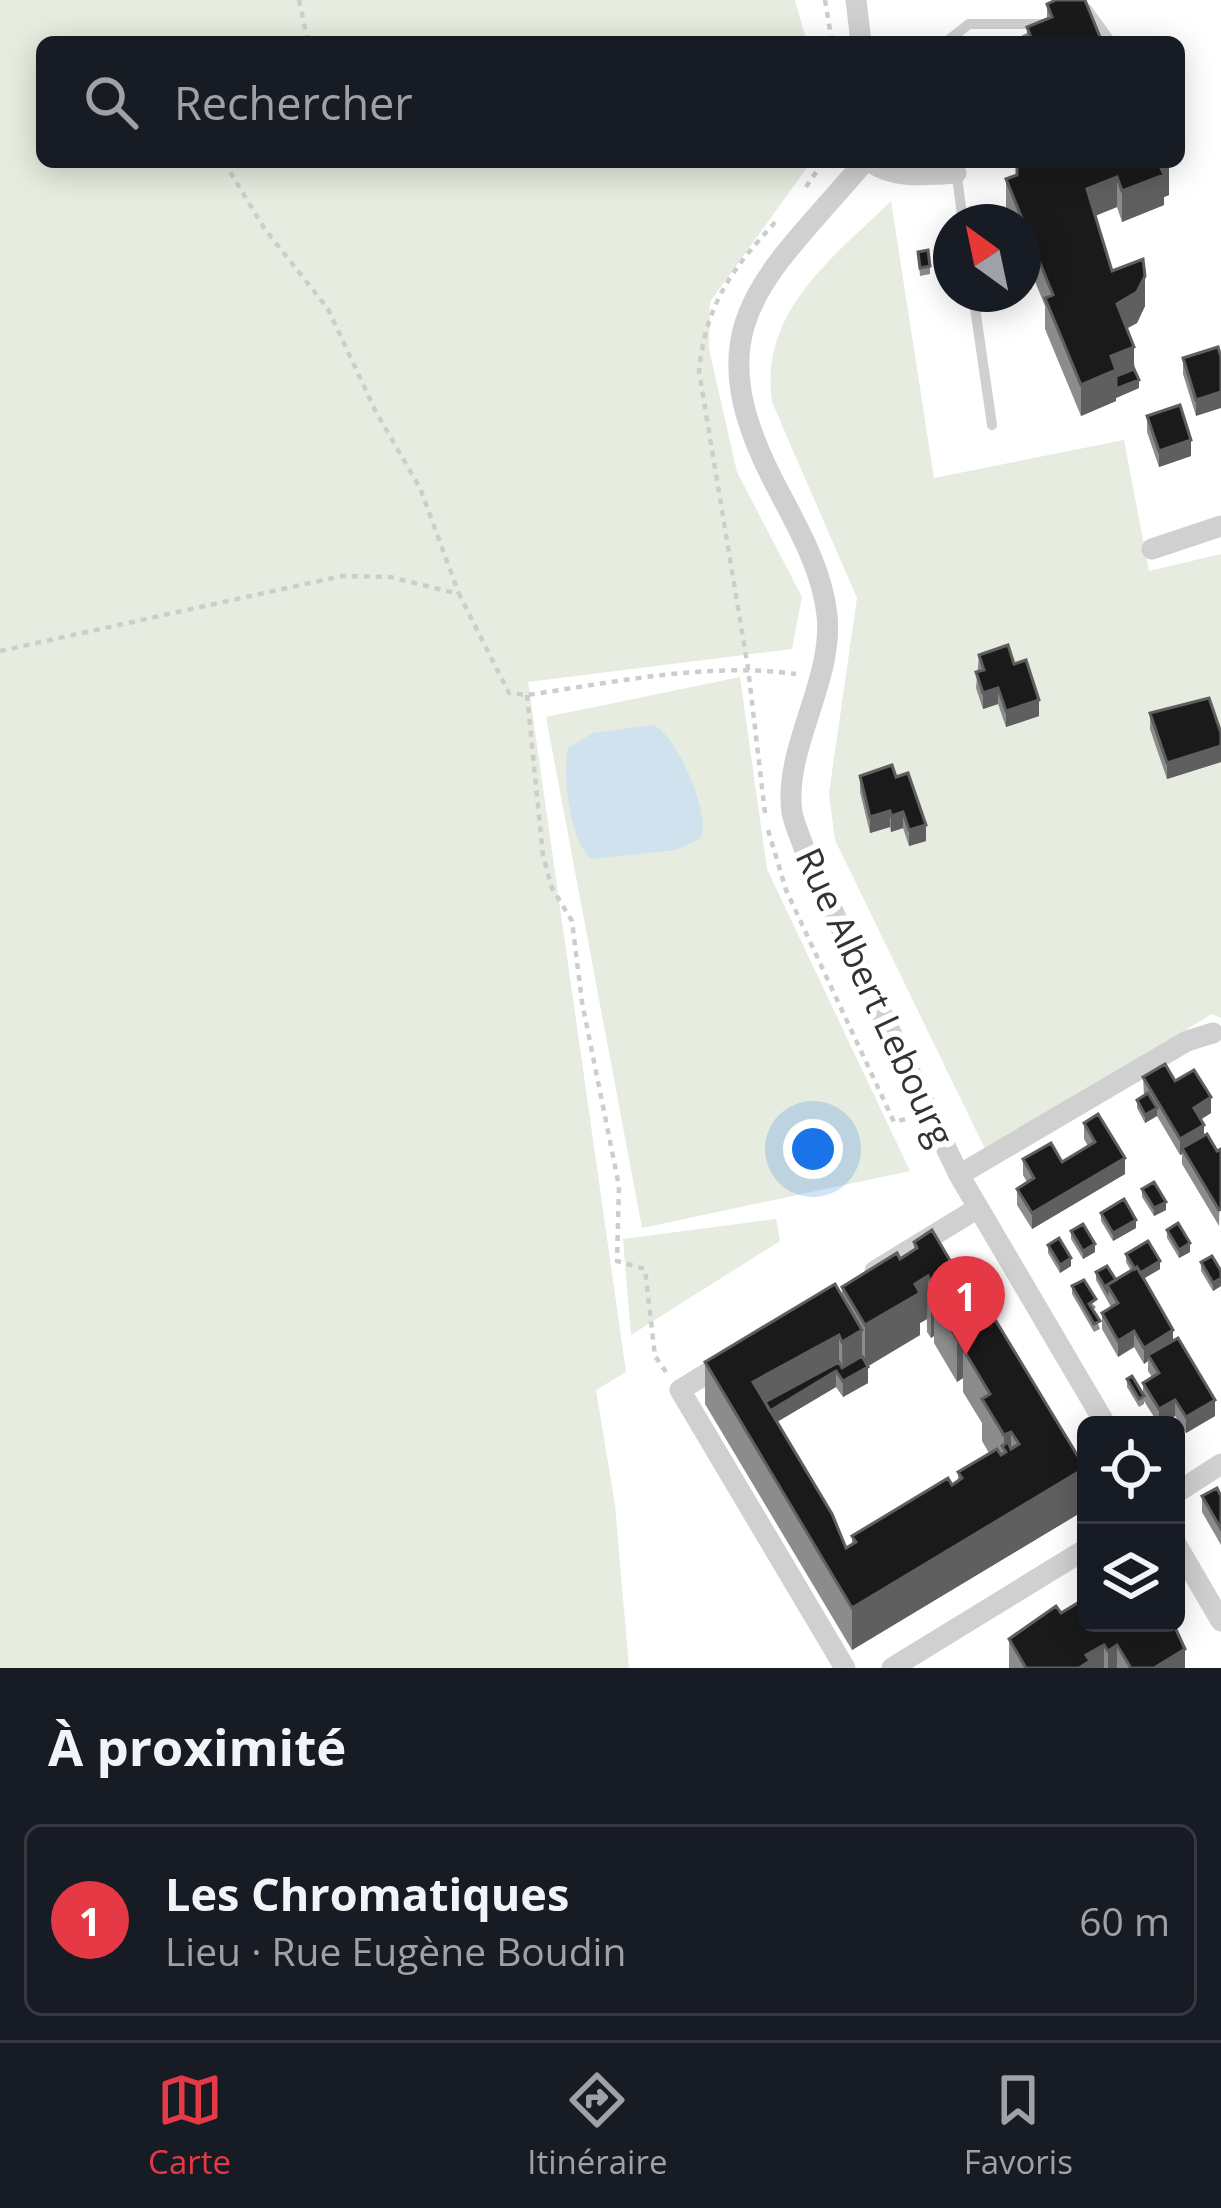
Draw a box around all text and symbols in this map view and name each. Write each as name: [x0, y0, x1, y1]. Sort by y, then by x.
search box: [36, 36, 1185, 168]
icon: search: [78, 69, 144, 135]
text: Rechercher: [174, 72, 413, 133]
north arrow: [933, 204, 1041, 312]
street label: Rue Albert Lebourg: [785, 840, 966, 1154]
your location: [783, 1119, 843, 1179]
pin: 1: [927, 1256, 1005, 1355]
map controls: [1077, 1416, 1185, 1632]
button: locate: [1077, 1416, 1185, 1524]
button: layers: [1077, 1524, 1185, 1632]
text: À proximité: [48, 1711, 346, 1781]
text: Les Chromatiques: [165, 1863, 569, 1924]
text: 1: [79, 1894, 101, 1947]
text: 60 m: [1079, 1894, 1170, 1947]
text: Lieu · Rue Eugène Boudin: [165, 1924, 626, 1977]
tab: Carte: [148, 2067, 231, 2184]
tab: Itinéraire: [527, 2067, 667, 2184]
tab: Favoris: [964, 2067, 1073, 2184]

